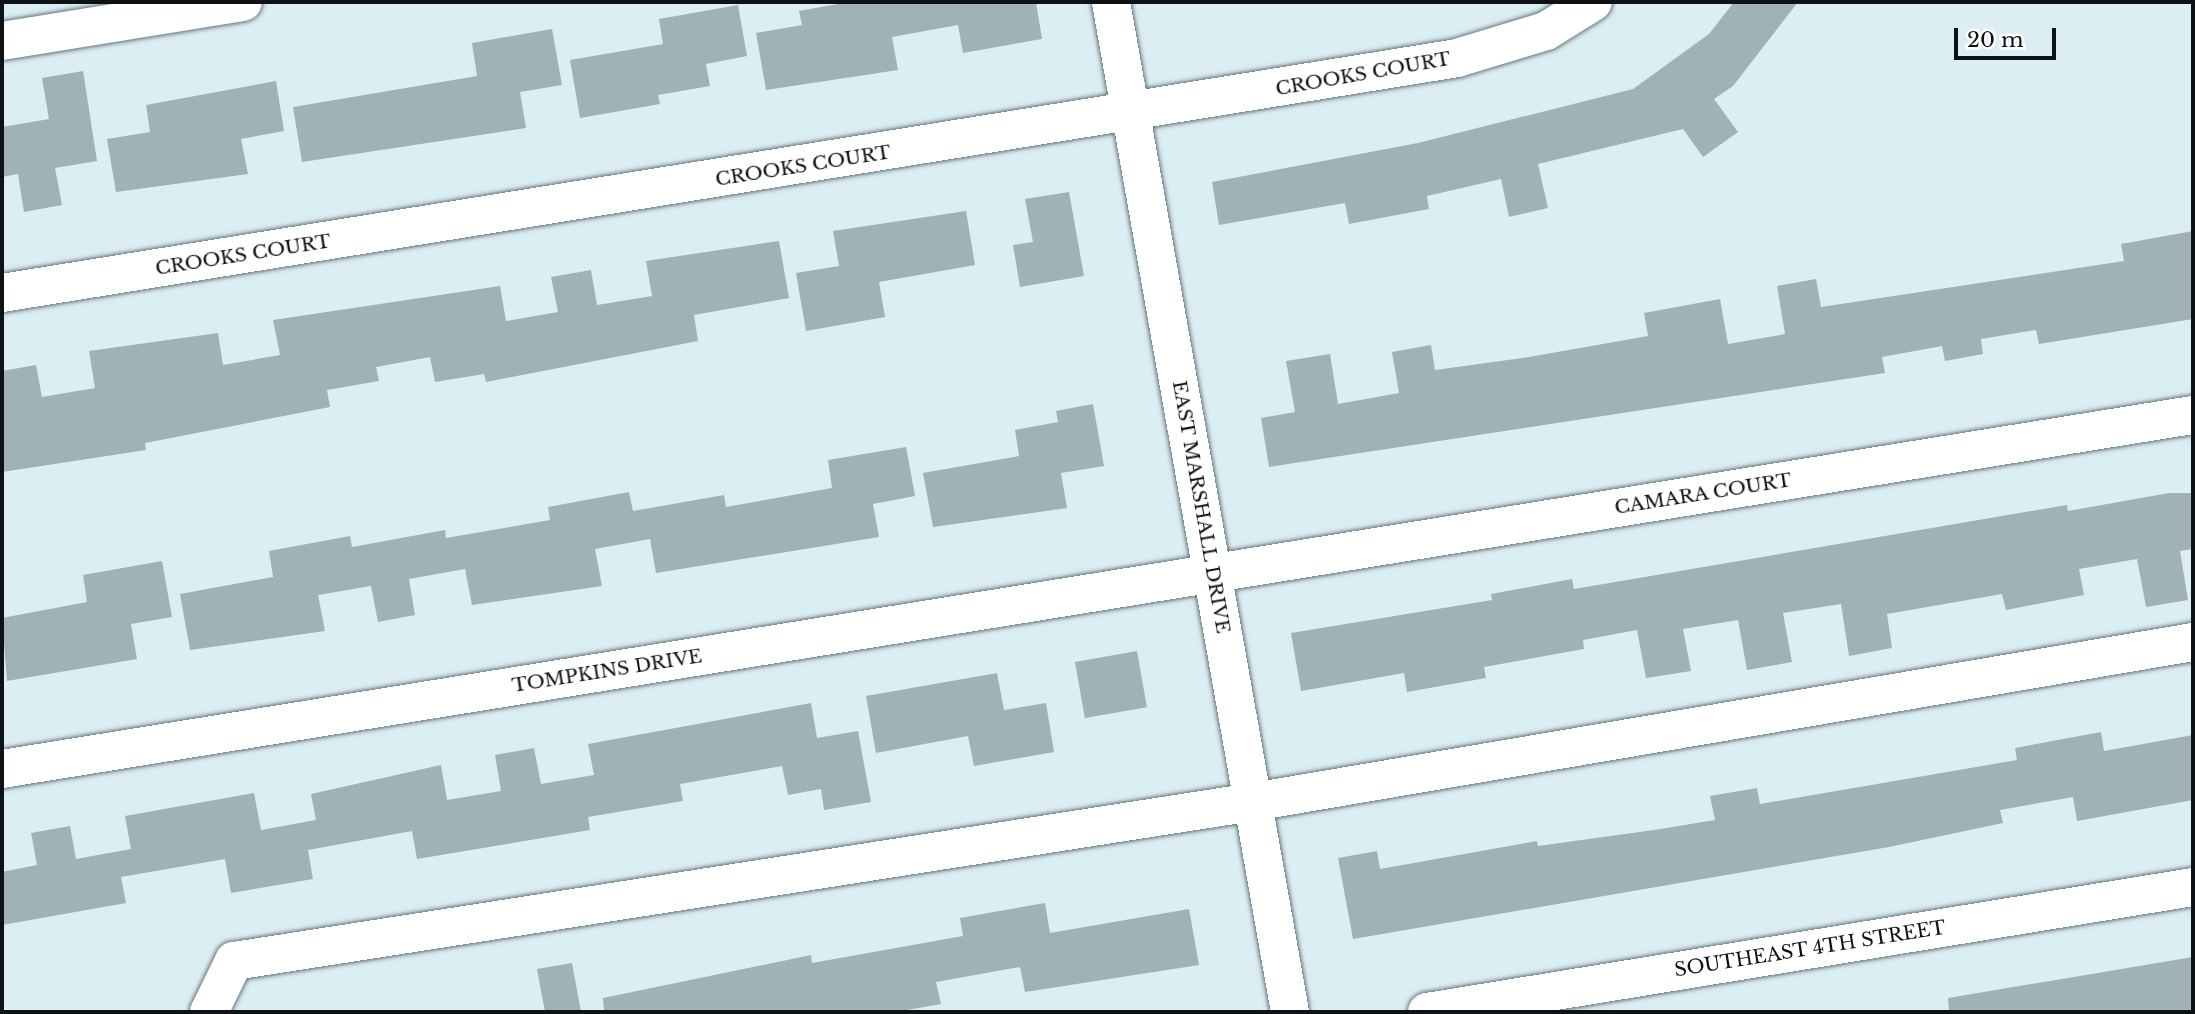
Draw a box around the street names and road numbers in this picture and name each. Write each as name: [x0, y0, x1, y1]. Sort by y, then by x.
street label: CROOKS COURT: [1274, 47, 1452, 101]
street label: CROOKS COURT: [714, 141, 892, 191]
street label: CROOKS COURT: [154, 230, 332, 280]
street label: EAST MARSHALL DRIVE: [1167, 378, 1235, 636]
street label: CAMARA COURT: [1613, 469, 1793, 519]
street label: TOMPKINS DRIVE: [510, 645, 704, 697]
street label: SOUTHEAST 4TH STREET: [1673, 916, 1947, 982]

